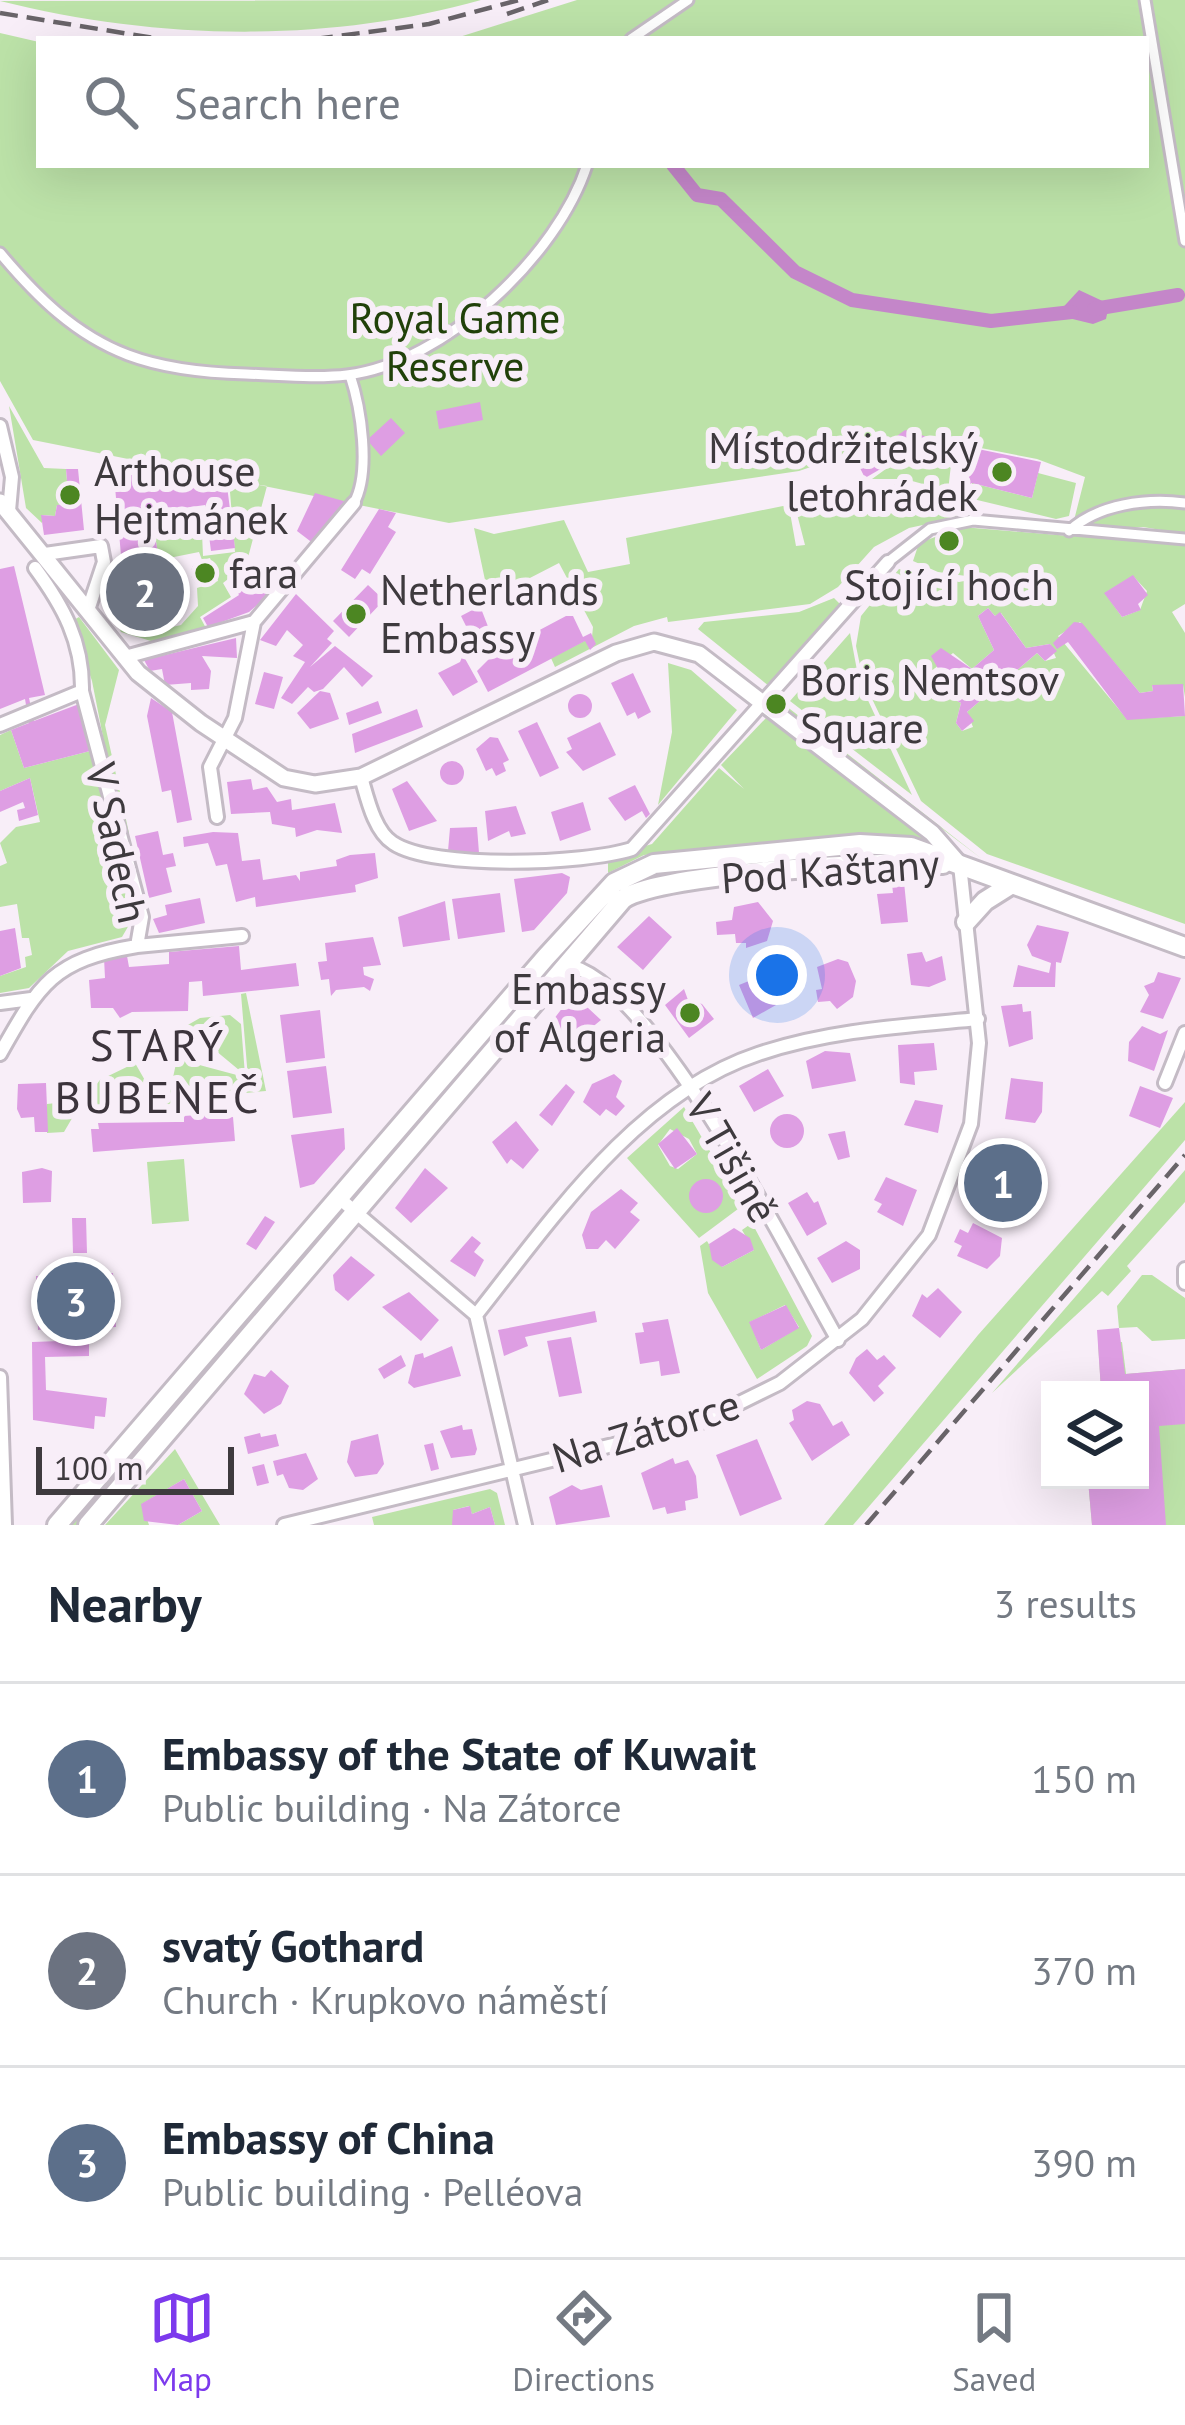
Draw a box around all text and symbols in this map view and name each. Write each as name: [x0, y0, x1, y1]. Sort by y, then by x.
search box: [36, 36, 1149, 168]
icon: search: [78, 69, 144, 135]
text: Search here: [174, 73, 401, 131]
park label: Royal Game Reserve: [350, 290, 560, 393]
place label: Místodržitelský letohrádek: [708, 420, 978, 523]
place label: Arthouse Hejtmánek: [94, 443, 288, 546]
marker: Místodržitelský letohrádek: [989, 459, 1015, 485]
marker: Arthouse Hejtmánek: [57, 482, 83, 508]
marker: Stojící hoch: [936, 528, 962, 554]
place label: fara: [229, 545, 298, 600]
pin: 2: [106, 547, 184, 637]
place label: Stojící hoch: [844, 557, 1054, 612]
marker: fara: [192, 560, 218, 586]
place label: Netherlands Embassy: [380, 562, 599, 665]
marker: Netherlands Embassy: [343, 601, 369, 627]
place label: Boris Nemtsov Square: [800, 652, 1059, 755]
marker: Boris Nemtsov Square: [763, 691, 789, 717]
street label: V Sadech: [74, 757, 161, 928]
street label: Pod Kaštany: [719, 835, 941, 906]
your location: [747, 945, 807, 1005]
place label: Embassy of Algeria: [494, 961, 666, 1064]
marker: Embassy of Algeria: [677, 1000, 703, 1026]
district label: STARÝ BUBENEČ: [54, 1015, 262, 1125]
street label: V Tišině: [673, 1082, 791, 1232]
pin: 1: [964, 1138, 1042, 1228]
pin: 3: [37, 1256, 115, 1346]
street label: Na Zátorce: [546, 1376, 746, 1485]
map controls: [1041, 1381, 1149, 1489]
button: layers: [1041, 1381, 1149, 1489]
scale bar: [36, 1441, 234, 1494]
text: 100 m: [54, 1446, 144, 1489]
text: Nearby: [48, 1570, 202, 1636]
text: 3 results: [994, 1578, 1137, 1629]
text: Embassy of the State of Kuwait: [162, 1724, 756, 1782]
text: 1: [76, 1753, 98, 1804]
text: 150 m: [1031, 1753, 1137, 1804]
text: Public building · Na Zátorce: [162, 1782, 622, 1833]
text: svatý Gothard: [162, 1916, 424, 1974]
text: 2: [76, 1945, 98, 1996]
text: 370 m: [1031, 1945, 1137, 1996]
text: Church · Krupkovo náměstí: [162, 1974, 609, 2025]
text: Embassy of China: [162, 2108, 495, 2166]
text: 3: [76, 2137, 98, 2188]
text: 390 m: [1031, 2137, 1137, 2188]
text: Public building · Pelléova: [162, 2166, 583, 2217]
tab: Map: [149, 2285, 215, 2400]
tab: Directions: [512, 2285, 655, 2400]
tab: Saved: [952, 2285, 1036, 2400]

